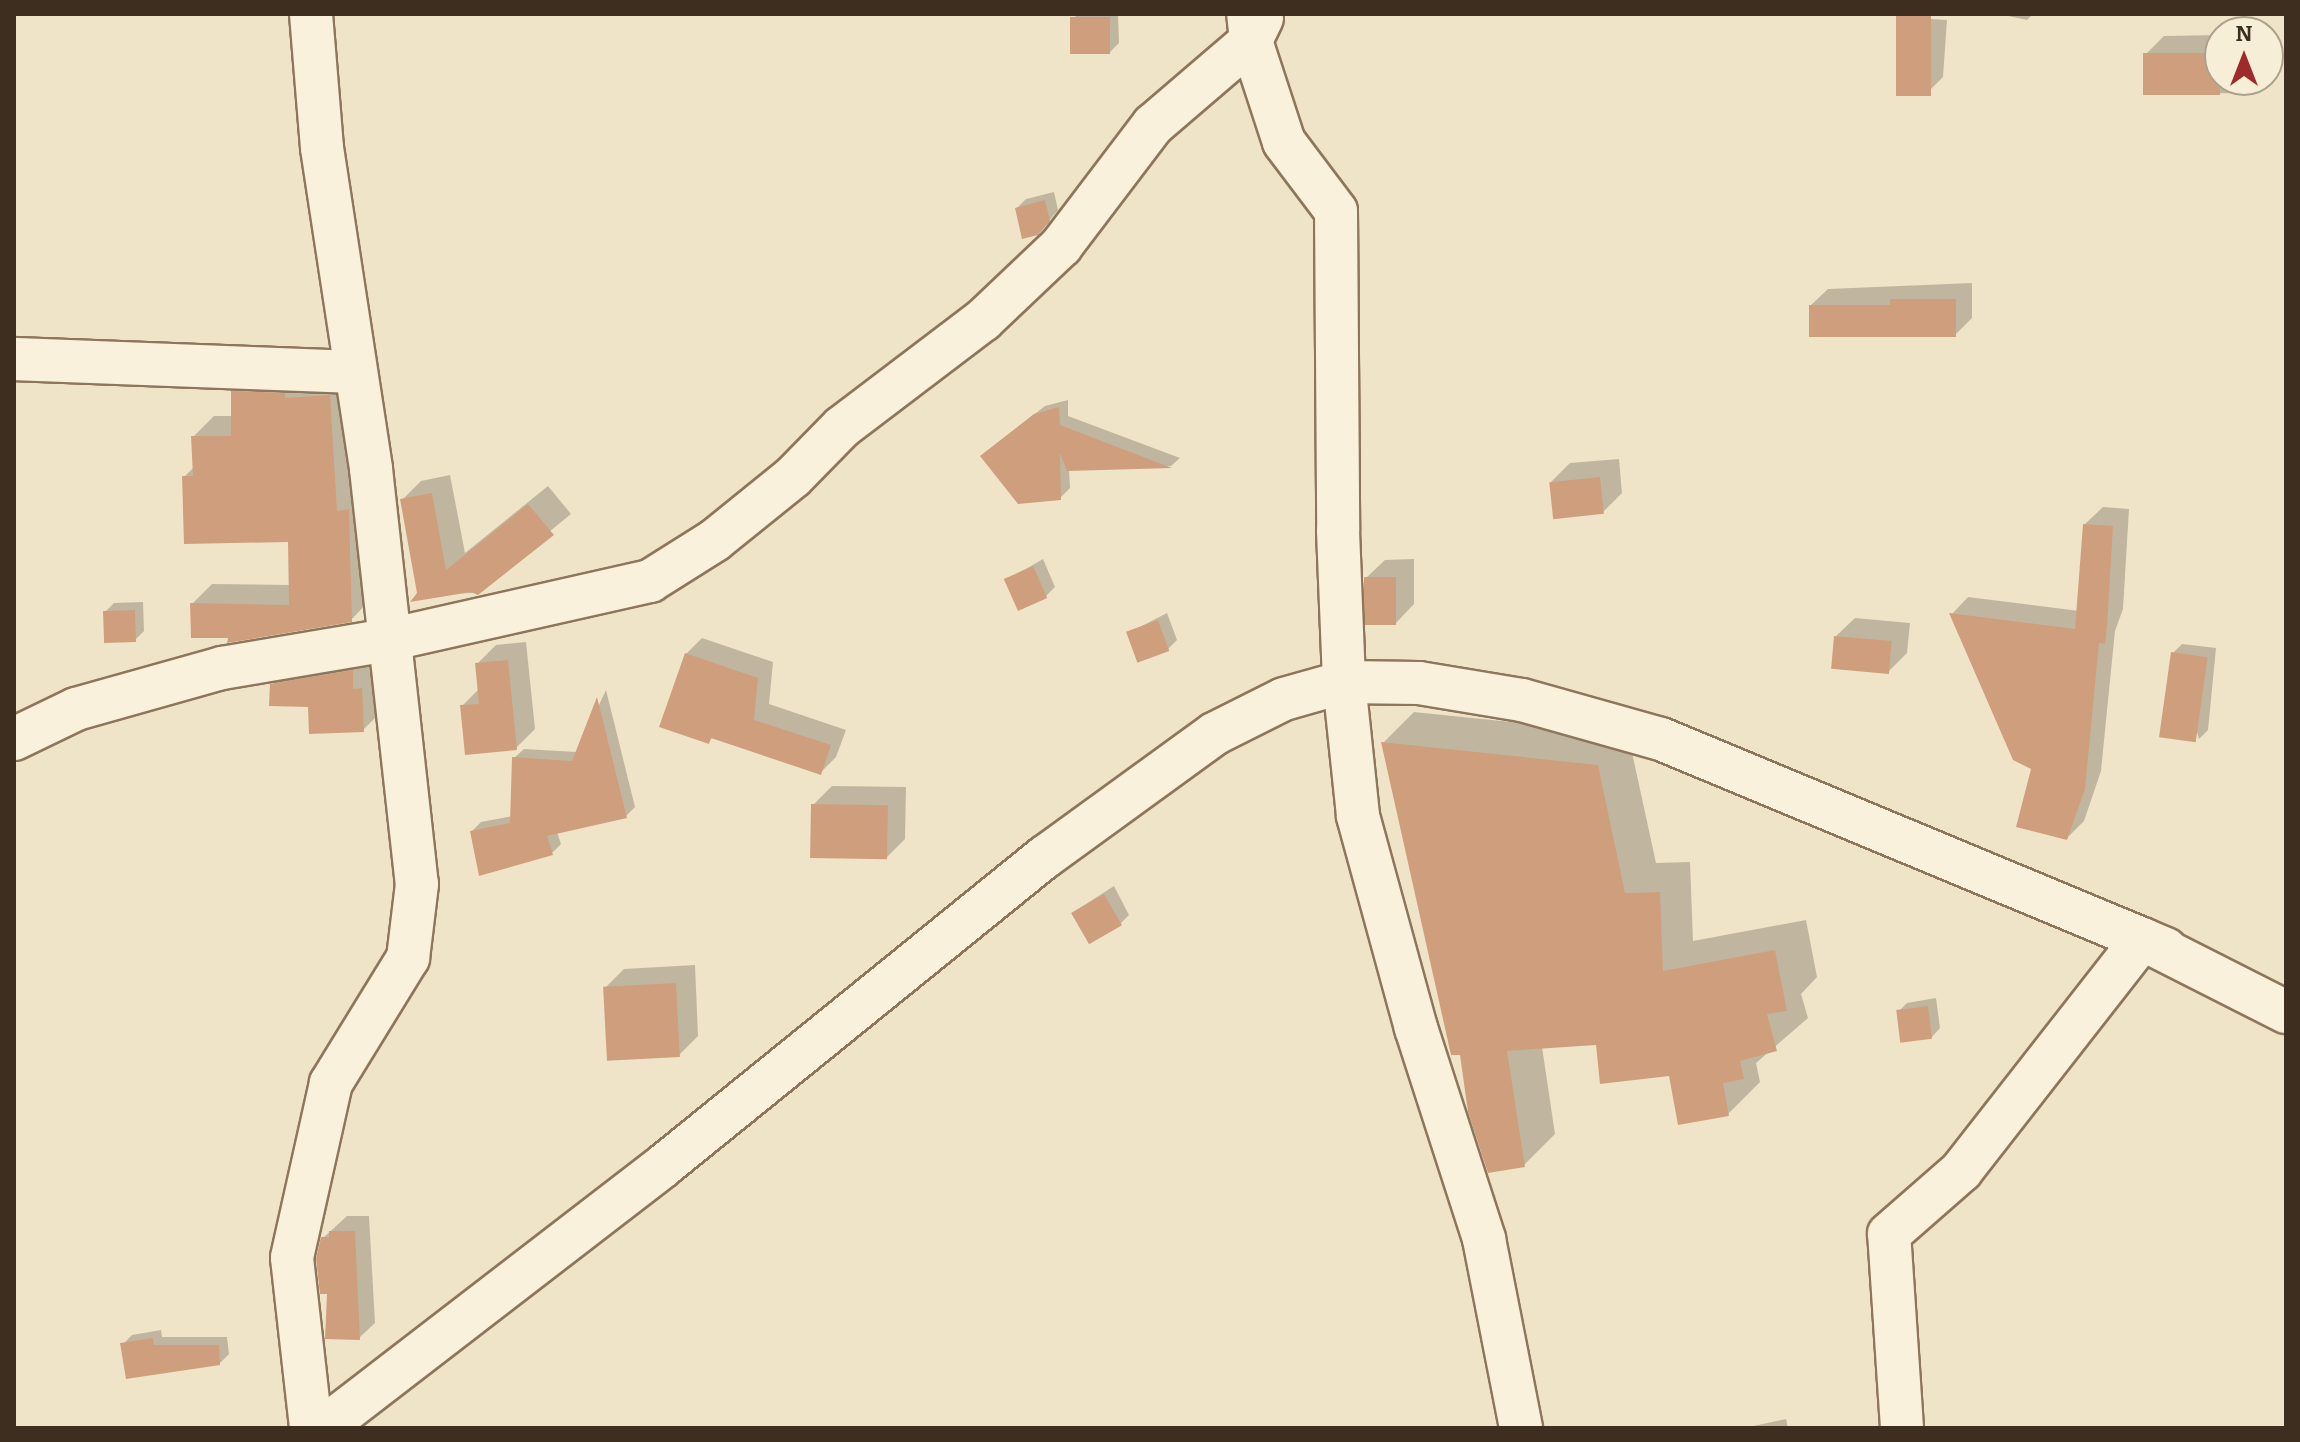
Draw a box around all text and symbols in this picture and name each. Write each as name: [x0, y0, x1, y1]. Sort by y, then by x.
north arrow: [2204, 16, 2284, 96]
text: N: [2236, 20, 2252, 47]

